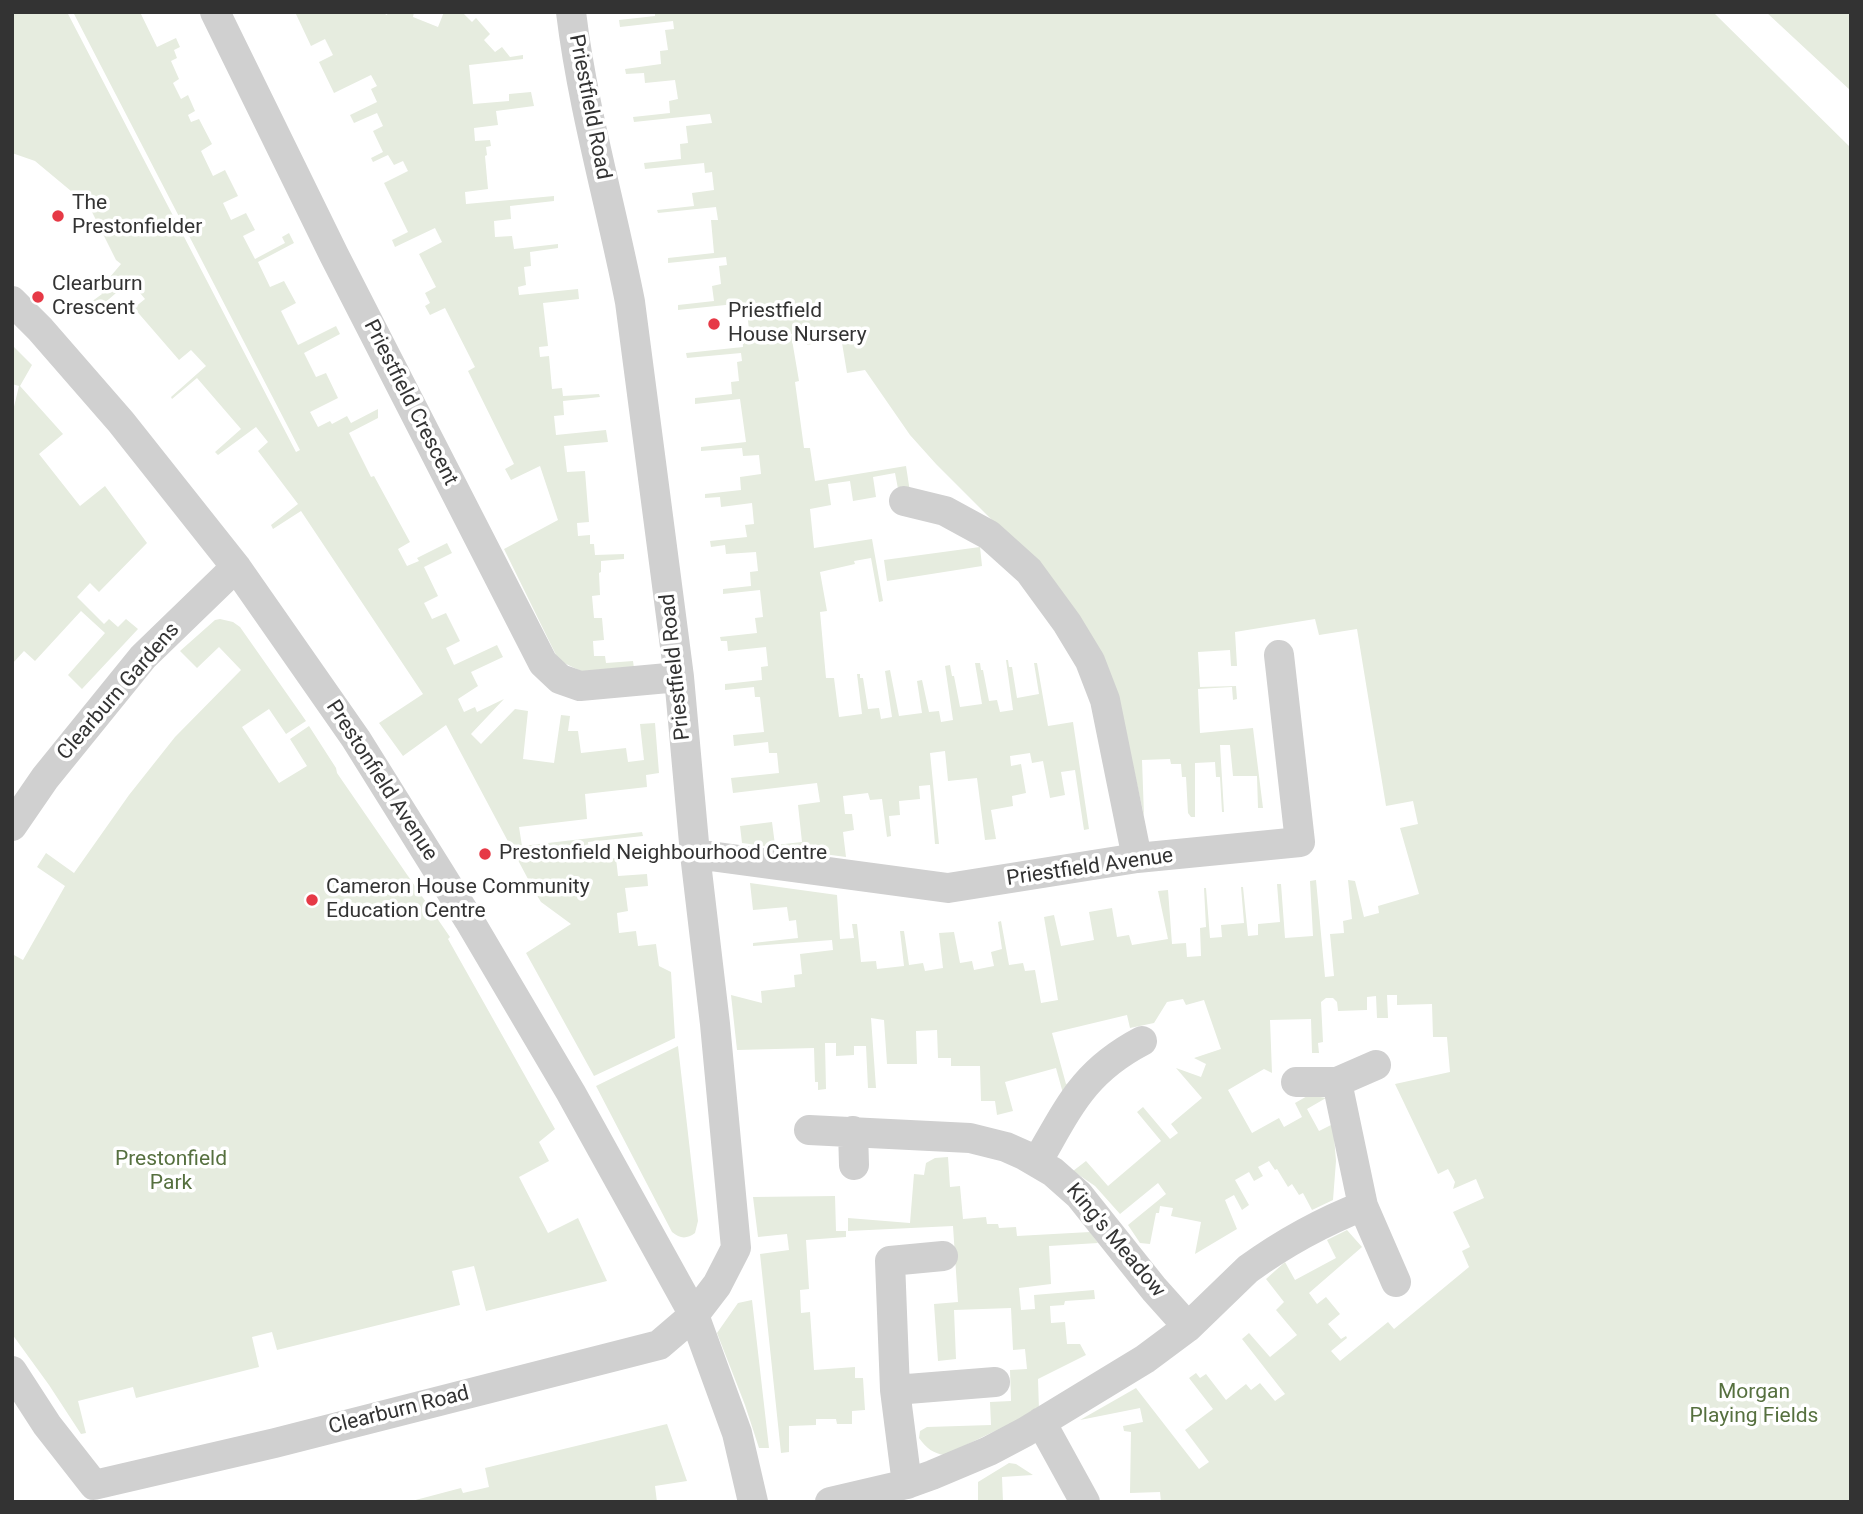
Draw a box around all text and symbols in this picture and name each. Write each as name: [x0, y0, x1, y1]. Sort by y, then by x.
street label: Priestfield Road: [563, 32, 615, 182]
place label: The Prestonfielder: [72, 191, 202, 241]
marker: The Prestonfielder: [50, 208, 66, 224]
place label: Clearburn Crescent: [52, 272, 143, 322]
marker: Clearburn Crescent: [30, 289, 46, 305]
place label: Priestfield House Nursery: [728, 299, 867, 349]
street label: Priestfield Crescent: [357, 316, 463, 490]
marker: Priestfield House Nursery: [706, 316, 722, 332]
street label: Priestfield Road: [656, 592, 696, 742]
street label: Clearburn Gardens: [52, 618, 186, 766]
street label: Prestonfield Avenue: [320, 696, 442, 866]
place label: Prestonfield Neighbourhood Centre: [499, 841, 827, 867]
street label: Priestfield Avenue: [1005, 844, 1175, 892]
marker: Prestonfield Neighbourhood Centre: [477, 846, 493, 862]
place label: Cameron House Community Education Centre: [326, 875, 590, 925]
marker: Cameron House Community Education Centre: [304, 892, 320, 908]
park label: Prestonfield Park: [115, 1147, 227, 1197]
street label: King's Meadow: [1060, 1179, 1170, 1303]
park label: Morgan Playing Fields: [1690, 1380, 1818, 1430]
street label: Clearburn Road: [326, 1381, 472, 1441]

